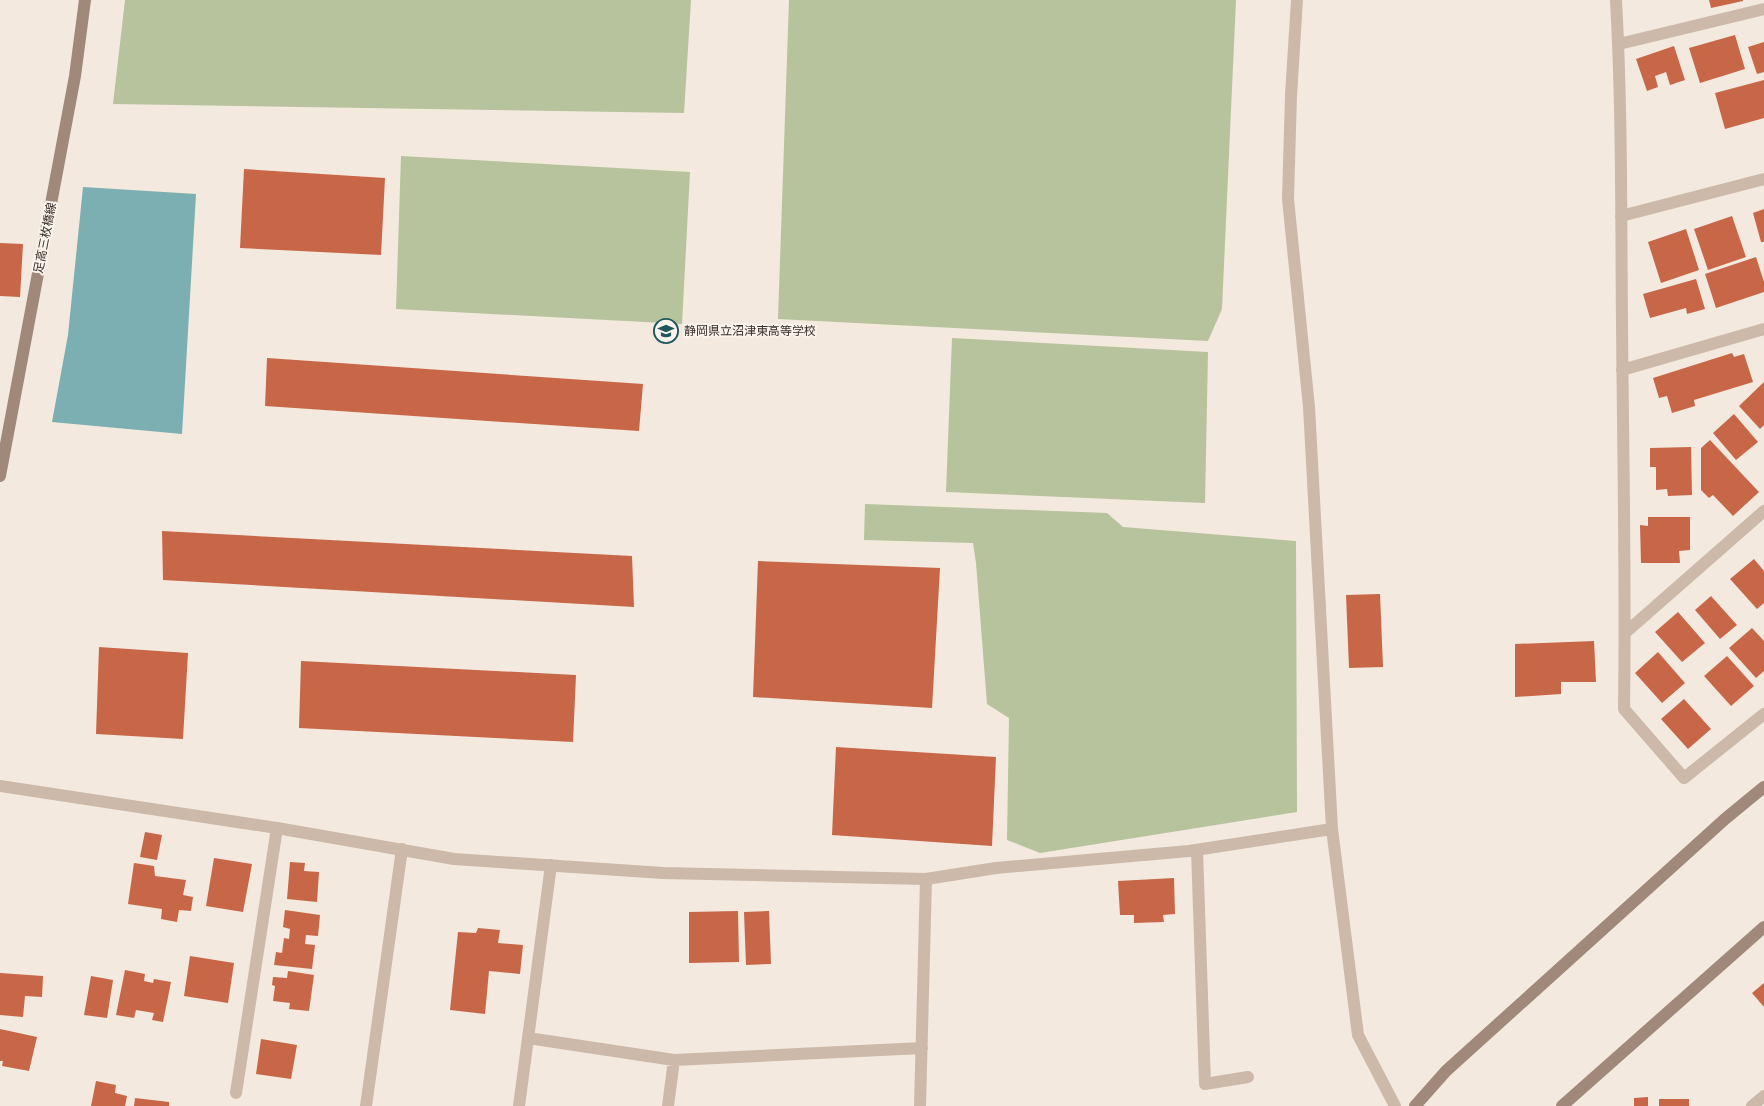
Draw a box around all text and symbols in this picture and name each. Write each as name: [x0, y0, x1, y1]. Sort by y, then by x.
street label: 足高三枚橋線: [29, 201, 60, 275]
school or university icon: 静岡県立沼津東高等学校: [653, 318, 679, 344]
place label: 静岡県立沼津東高等学校: [684, 322, 816, 339]

